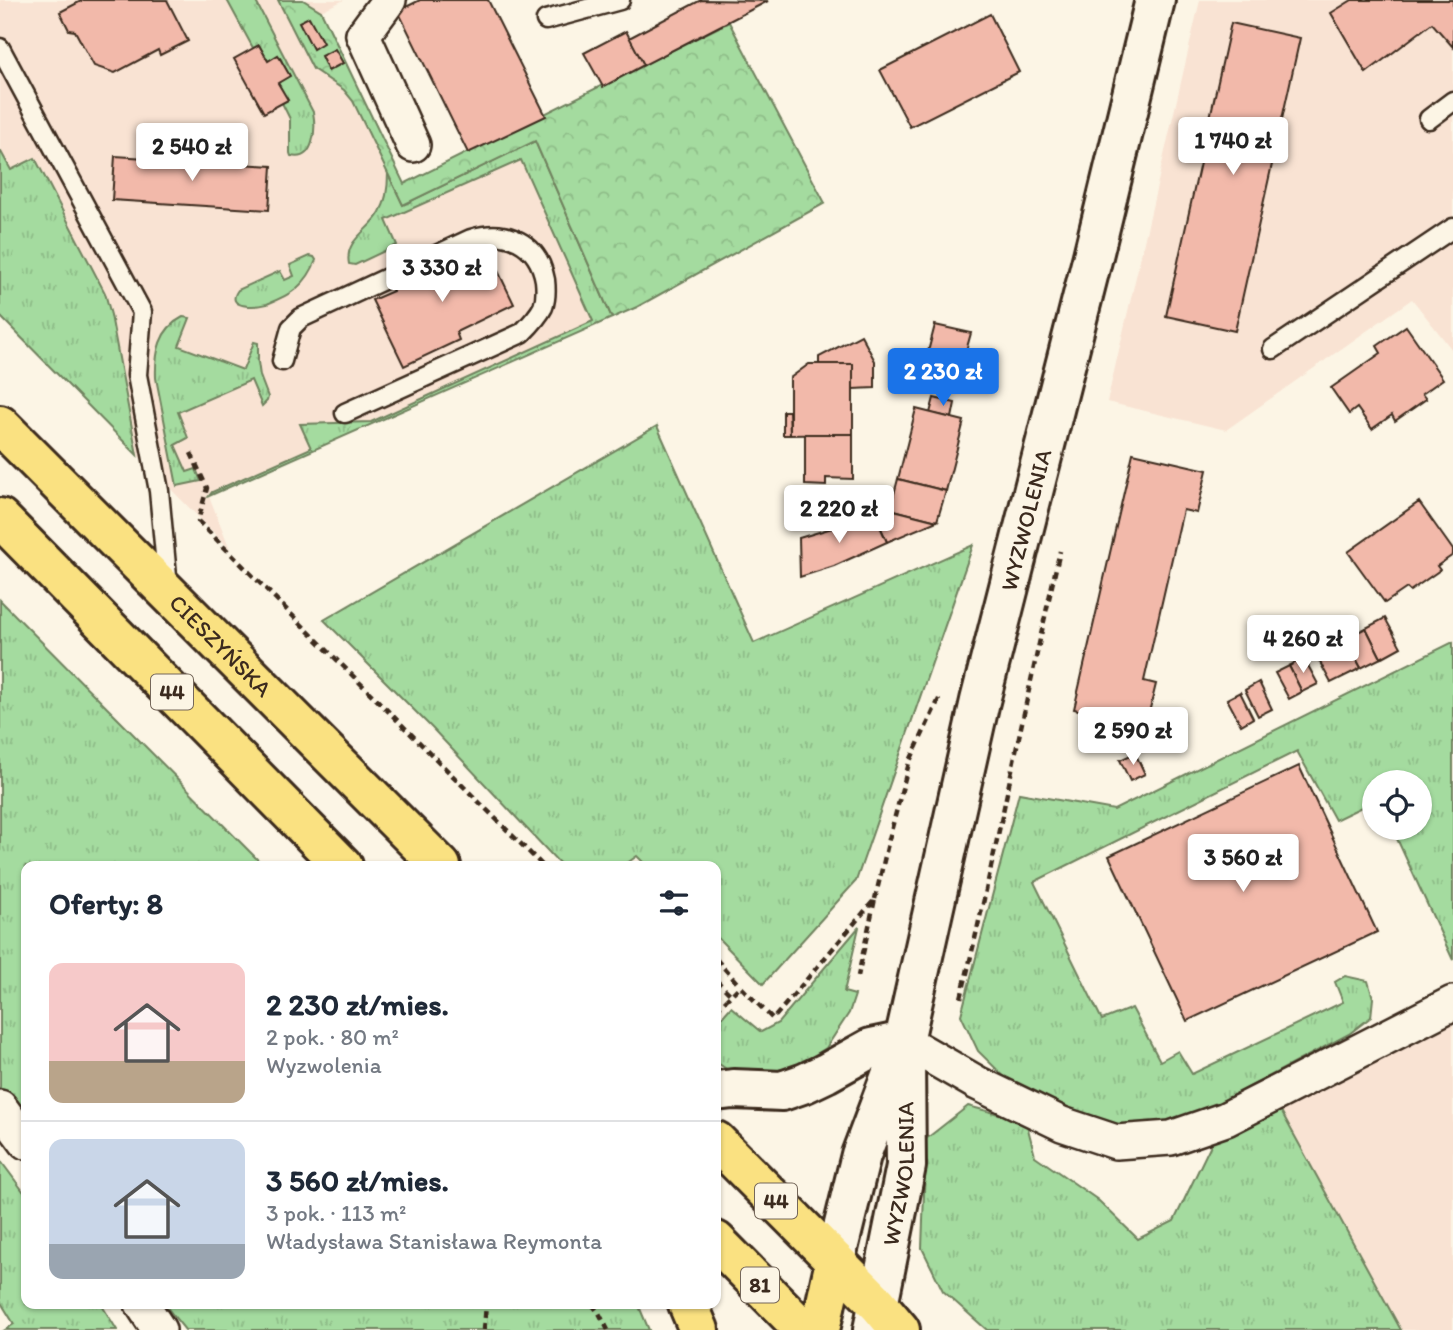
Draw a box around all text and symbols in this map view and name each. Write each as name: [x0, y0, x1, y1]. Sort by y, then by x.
pin: 1 740 zł: [1161, 118, 1305, 177]
pin: 2 540 zł: [120, 124, 264, 183]
text: 1 740 zł: [1194, 126, 1272, 154]
text: 2 540 zł: [152, 132, 232, 160]
pin: 3 330 zł: [370, 244, 514, 304]
text: 3 330 zł: [402, 253, 482, 281]
pin: 2 230 zł: [871, 348, 1015, 408]
text: 2 230 zł: [904, 357, 982, 385]
street label: WYZWOLENIA: [994, 446, 1057, 594]
pin: 2 220 zł: [767, 486, 911, 545]
text: 2 220 zł: [800, 494, 878, 522]
street label: CIESZYŃSKA: [164, 589, 278, 703]
pin: 4 260 zł: [1231, 616, 1375, 675]
text: 4 260 zł: [1263, 624, 1343, 652]
road number: 44: [151, 674, 193, 710]
pin: 2 590 zł: [1061, 708, 1205, 767]
text: 2 590 zł: [1094, 716, 1172, 744]
map controls: [1362, 770, 1432, 840]
button: locate: [1362, 770, 1432, 840]
pin: 3 560 zł: [1171, 834, 1315, 894]
text: 3 560 zł: [1204, 843, 1282, 871]
icon: filters: [655, 884, 693, 922]
text: Oferty: 8: [49, 885, 163, 922]
text: 2 230 zł/mies.: [266, 986, 449, 1023]
icon: home: [105, 991, 189, 1075]
text: 2 pok. · 80 m²: [266, 1023, 399, 1051]
text: Wyzwolenia: [266, 1051, 382, 1079]
street label: WYZWOLENIA: [876, 1101, 920, 1248]
text: 3 560 zł/mies.: [266, 1162, 449, 1199]
icon: home: [105, 1167, 189, 1251]
road number: 44: [755, 1184, 797, 1218]
text: 3 pok. · 113 m²: [266, 1199, 406, 1227]
text: Władysława Stanisława Reymonta: [266, 1227, 602, 1255]
road number: 81: [741, 1268, 779, 1302]

